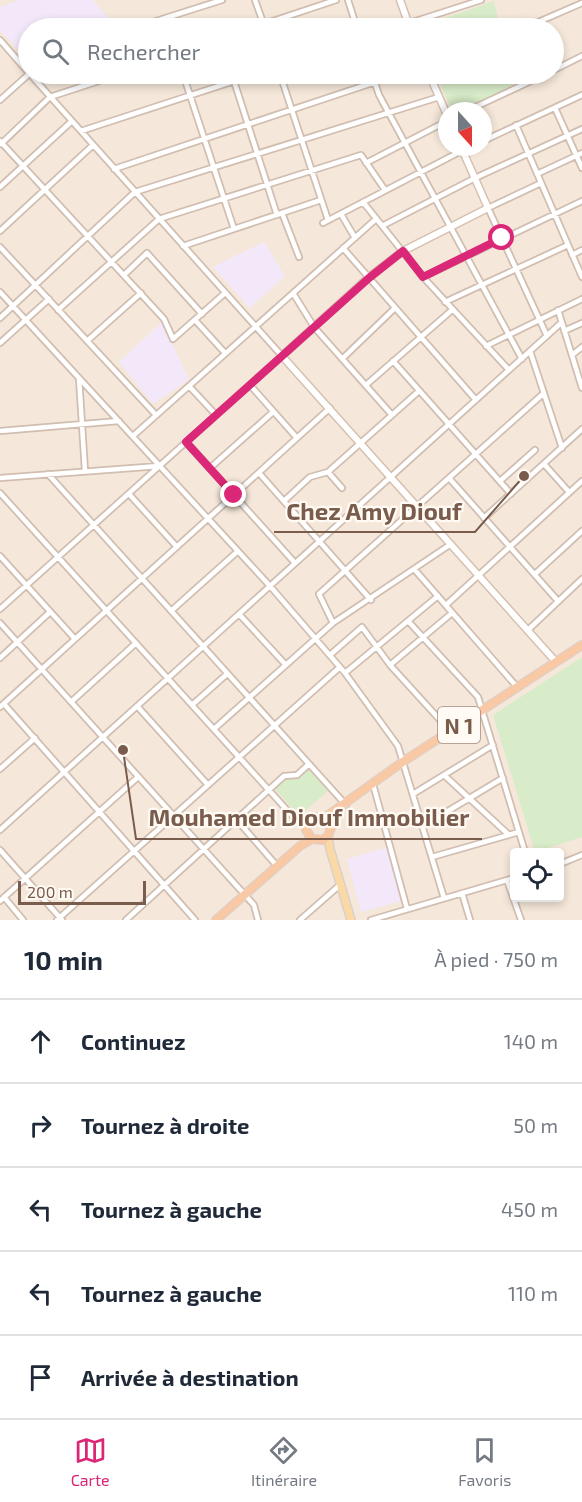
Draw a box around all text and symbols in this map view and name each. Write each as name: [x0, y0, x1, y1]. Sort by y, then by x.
search box: [18, 18, 564, 84]
icon: search: [39, 35, 72, 68]
text: Rechercher: [87, 38, 200, 64]
north arrow: [438, 102, 492, 156]
route start: [488, 224, 514, 250]
route end: [220, 481, 246, 507]
callout: Chez Amy Diouf: [274, 490, 475, 532]
text: Chez Amy Diouf: [286, 496, 463, 525]
road number: N 1: [438, 707, 480, 743]
callout: Mouhamed Diouf Immobilier: [136, 797, 482, 839]
text: Mouhamed Diouf Immobilier: [148, 802, 470, 831]
map controls: [510, 848, 564, 902]
button: locate: [510, 848, 564, 902]
scale bar: [18, 878, 146, 906]
text: 200 m: [27, 882, 73, 901]
text: 10 min: [24, 944, 103, 975]
text: À pied · 750 m: [434, 947, 558, 971]
icon: ahead: [24, 1025, 57, 1058]
text: Continuez: [81, 1028, 185, 1054]
text: 140 m: [504, 1029, 558, 1053]
icon: right: [24, 1109, 57, 1142]
text: Tournez à droite: [81, 1112, 250, 1138]
text: 50 m: [513, 1113, 558, 1137]
icon: left: [24, 1193, 57, 1226]
text: Tournez à gauche: [81, 1196, 262, 1222]
text: 450 m: [501, 1197, 558, 1221]
icon: left: [24, 1277, 57, 1310]
text: Tournez à gauche: [81, 1280, 262, 1306]
text: 110 m: [508, 1281, 558, 1305]
icon: arrive: [24, 1361, 57, 1394]
text: Arrivée à destination: [81, 1364, 299, 1390]
tab: Carte: [71, 1434, 110, 1489]
tab: Itinéraire: [251, 1434, 317, 1489]
tab: Favoris: [458, 1434, 511, 1489]

